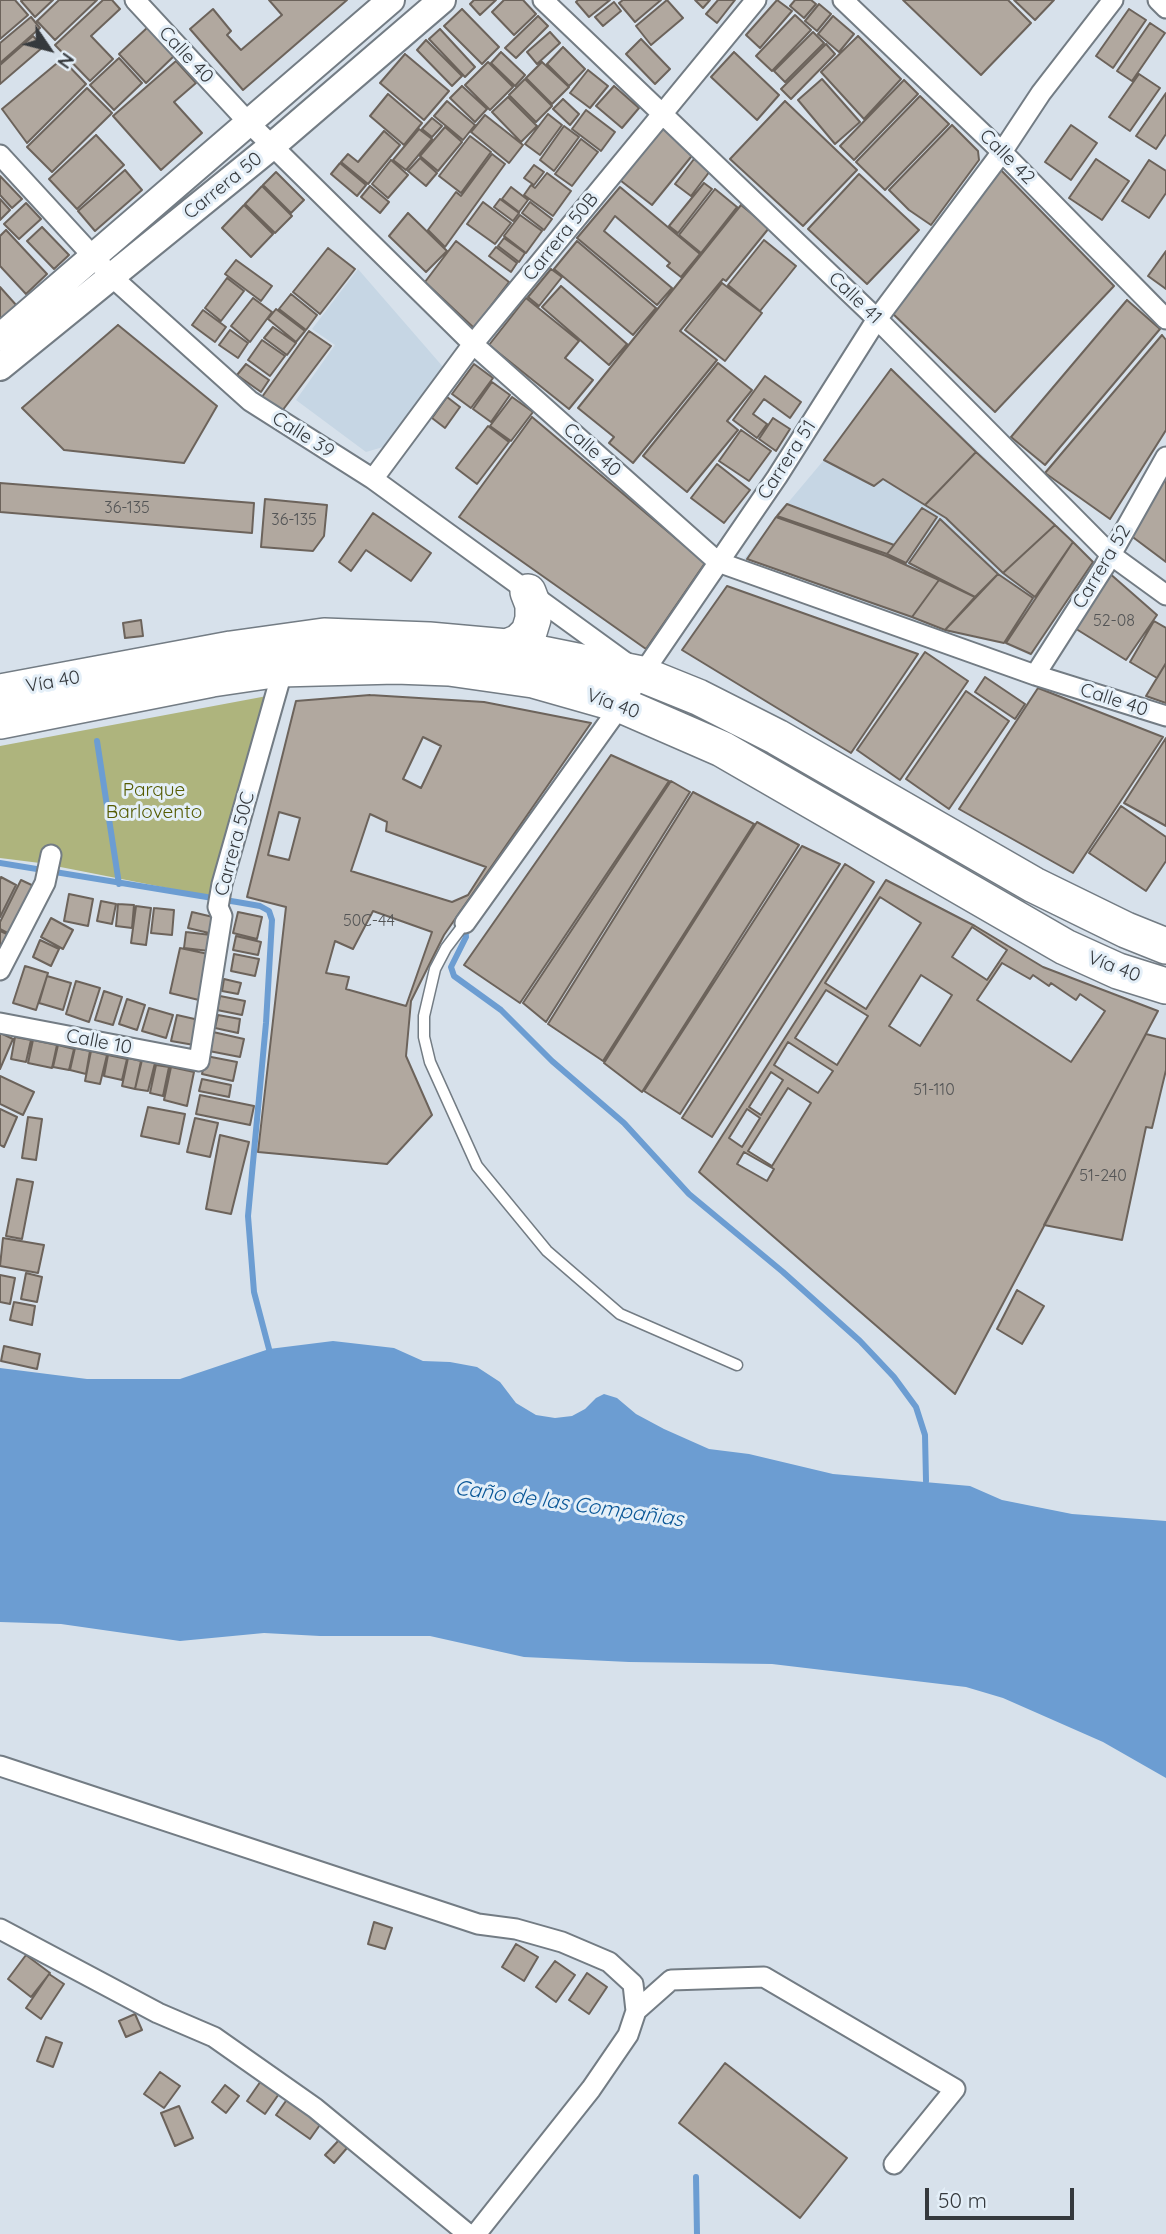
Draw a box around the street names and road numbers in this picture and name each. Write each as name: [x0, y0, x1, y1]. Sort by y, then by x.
street label: Calle 40: [154, 22, 218, 88]
street label: Calle 42: [975, 125, 1039, 189]
street label: Carrera 50: [179, 147, 267, 225]
street label: Carrera 50B: [519, 188, 603, 286]
street label: Calle 41: [824, 267, 886, 329]
street label: Calle 39: [268, 407, 338, 463]
street label: Carrera 51: [753, 416, 821, 504]
street label: Calle 40: [558, 418, 626, 482]
street label: Carrera 52: [1068, 521, 1136, 613]
street label: Vía 40: [24, 666, 82, 698]
street label: Calle 40: [1077, 678, 1151, 722]
street label: Vía 40: [583, 684, 643, 724]
street label: Carrera 50C: [210, 790, 260, 898]
street label: Vía 40: [1084, 947, 1144, 987]
street label: Calle 10: [64, 1024, 134, 1060]

